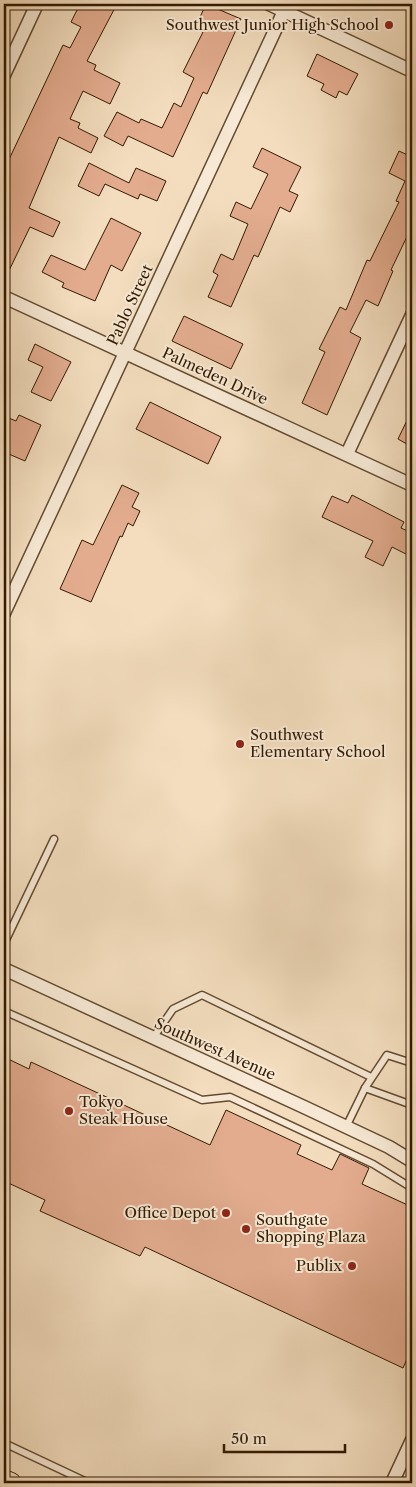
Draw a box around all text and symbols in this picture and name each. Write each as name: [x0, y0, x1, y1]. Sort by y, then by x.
place label: Southwest Junior High School: [166, 15, 380, 34]
marker: Southwest Junior High School: [383, 19, 395, 31]
street label: Pablo Street: [103, 261, 157, 348]
street label: Palmeden Drive: [159, 343, 271, 408]
place label: Southwest Elementary School: [250, 725, 386, 761]
marker: Southwest Elementary School: [234, 738, 246, 750]
street label: Southwest Avenue: [152, 1013, 279, 1084]
place label: Tokyo Steak House: [79, 1092, 168, 1128]
marker: Tokyo Steak House: [63, 1105, 75, 1117]
place label: Office Depot: [125, 1203, 217, 1222]
marker: Office Depot: [220, 1207, 232, 1219]
place label: Southgate Shopping Plaza: [256, 1210, 366, 1246]
marker: Southgate Shopping Plaza: [240, 1223, 252, 1235]
place label: Publix: [296, 1256, 342, 1275]
marker: Publix: [346, 1260, 358, 1272]
scale bar: [224, 1422, 345, 1454]
text: 50 m: [231, 1429, 267, 1448]

